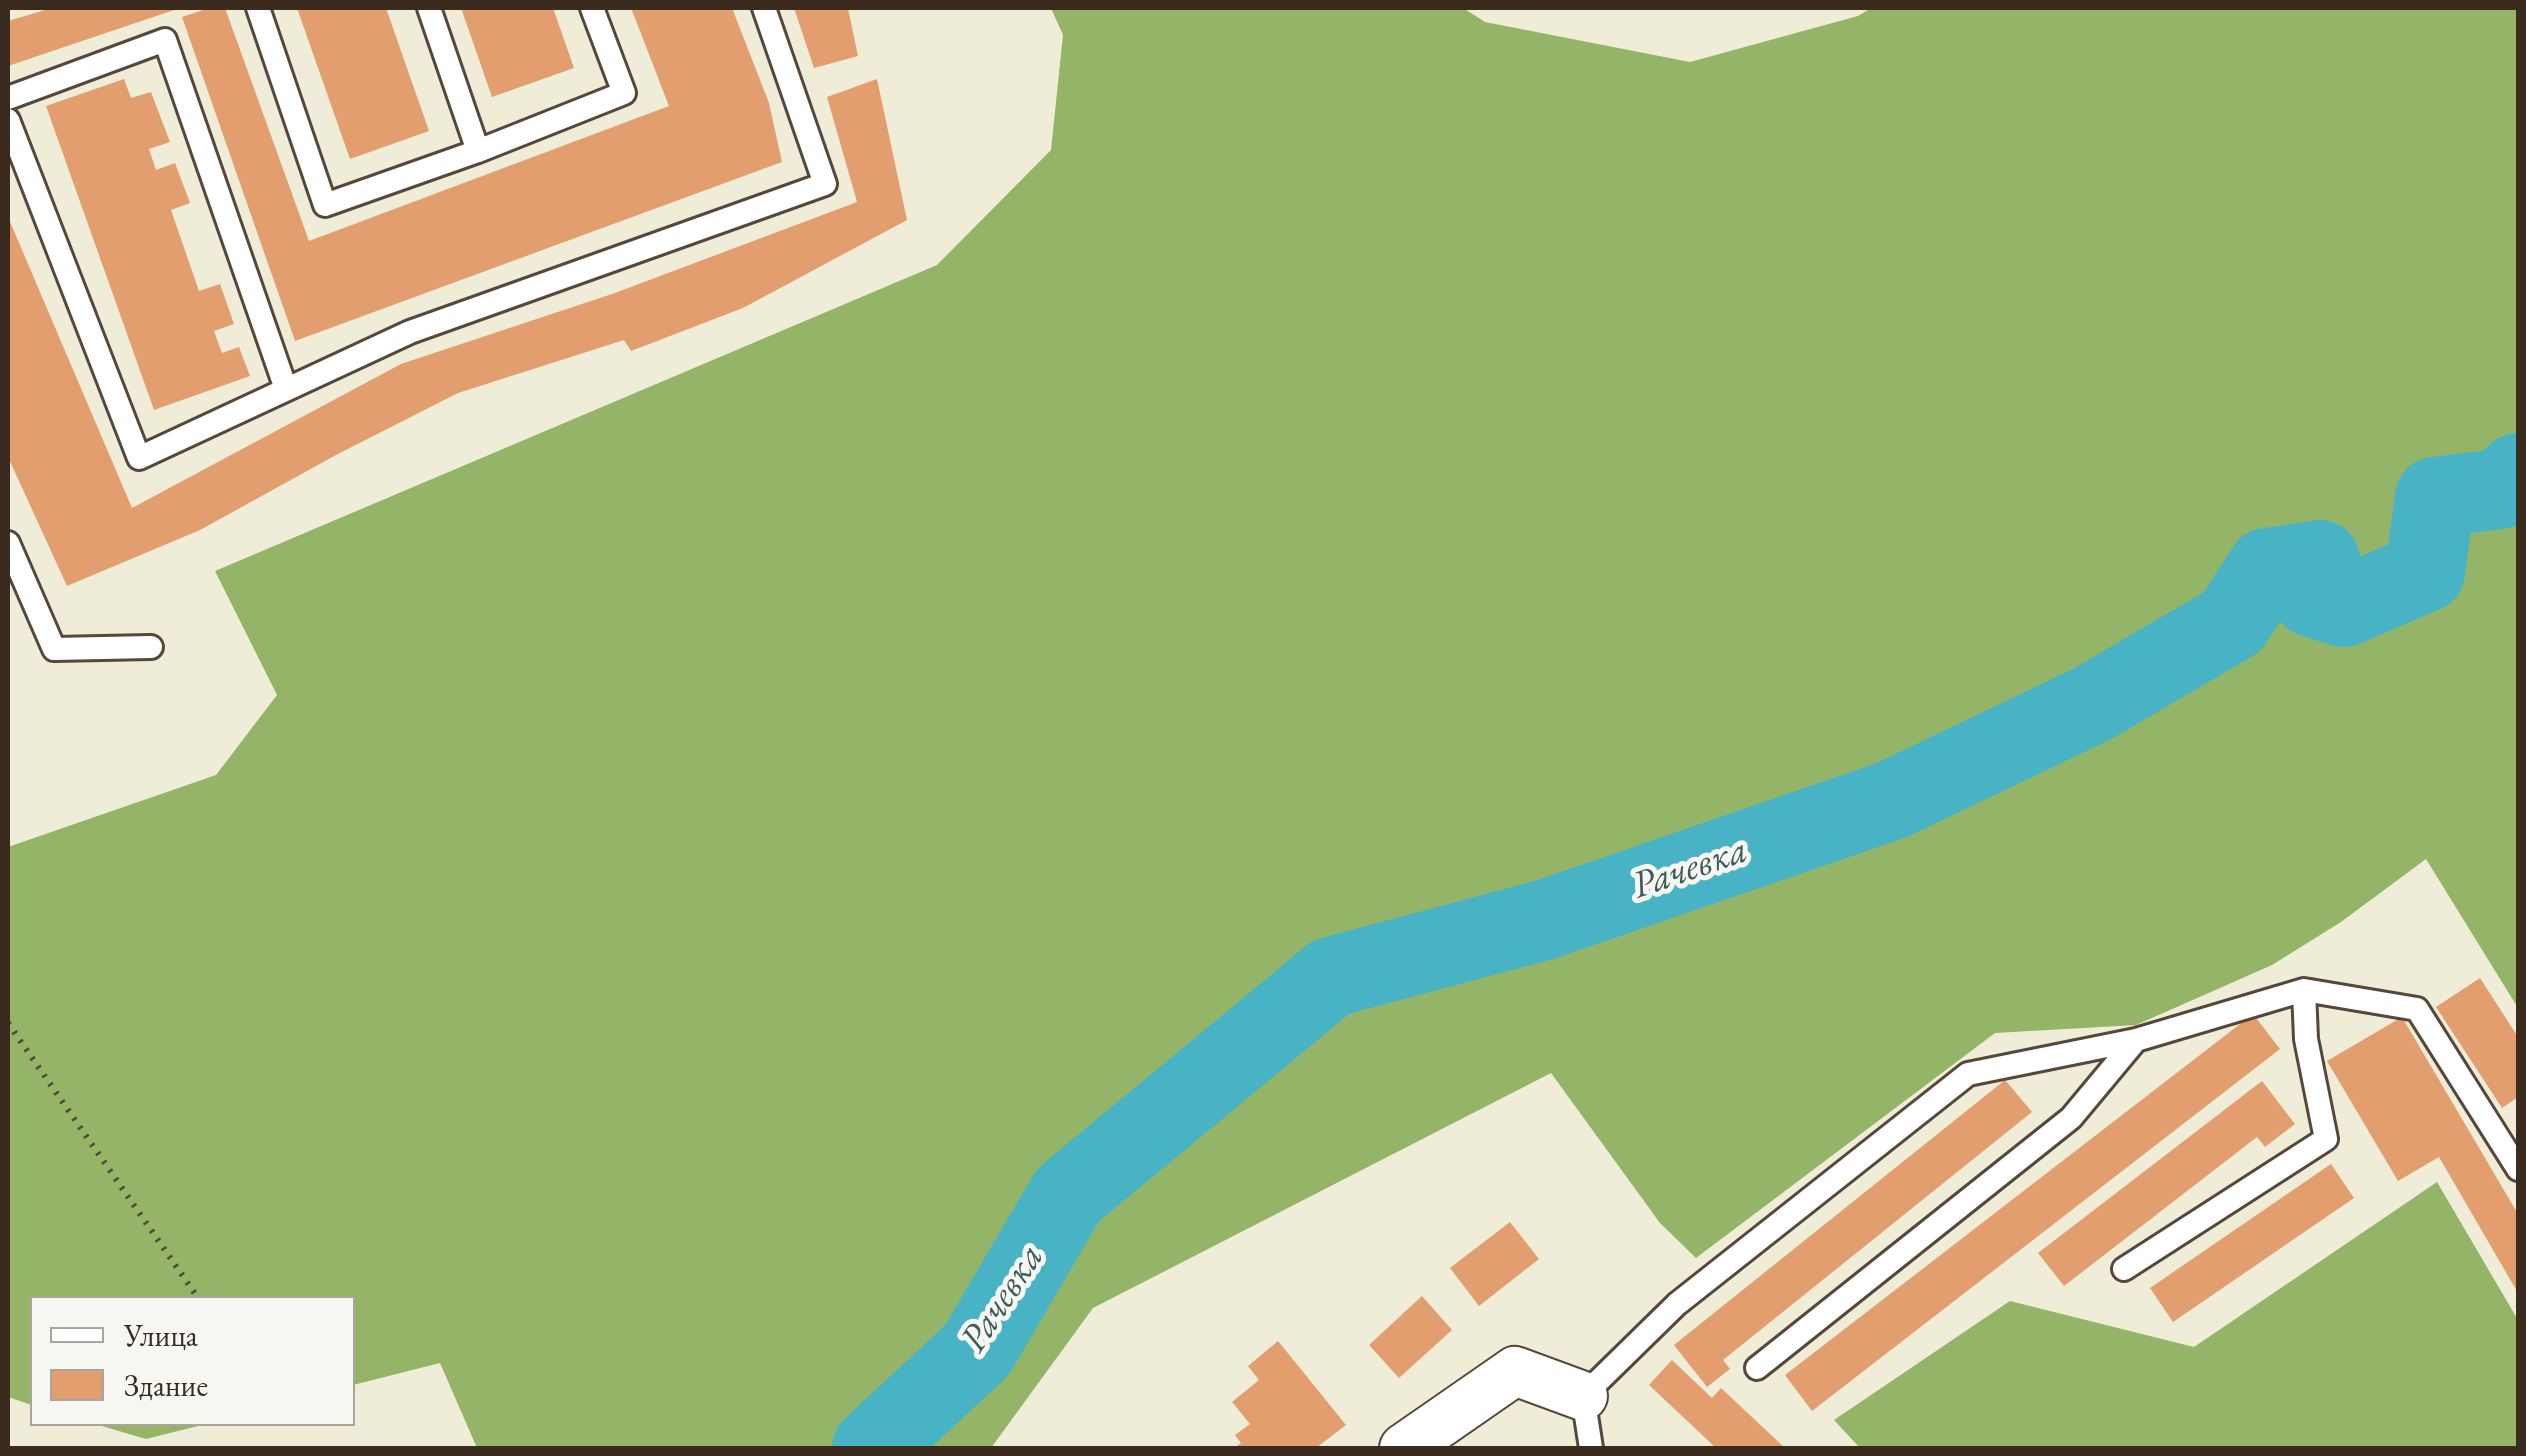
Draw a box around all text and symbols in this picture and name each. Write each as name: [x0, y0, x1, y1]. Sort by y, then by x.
water label: Рачевка: [1626, 828, 1754, 910]
water label: Рачевка: [951, 1237, 1055, 1361]
legend: [30, 1296, 355, 1426]
text: Улица: [124, 1316, 198, 1355]
text: Здание: [124, 1366, 208, 1405]

